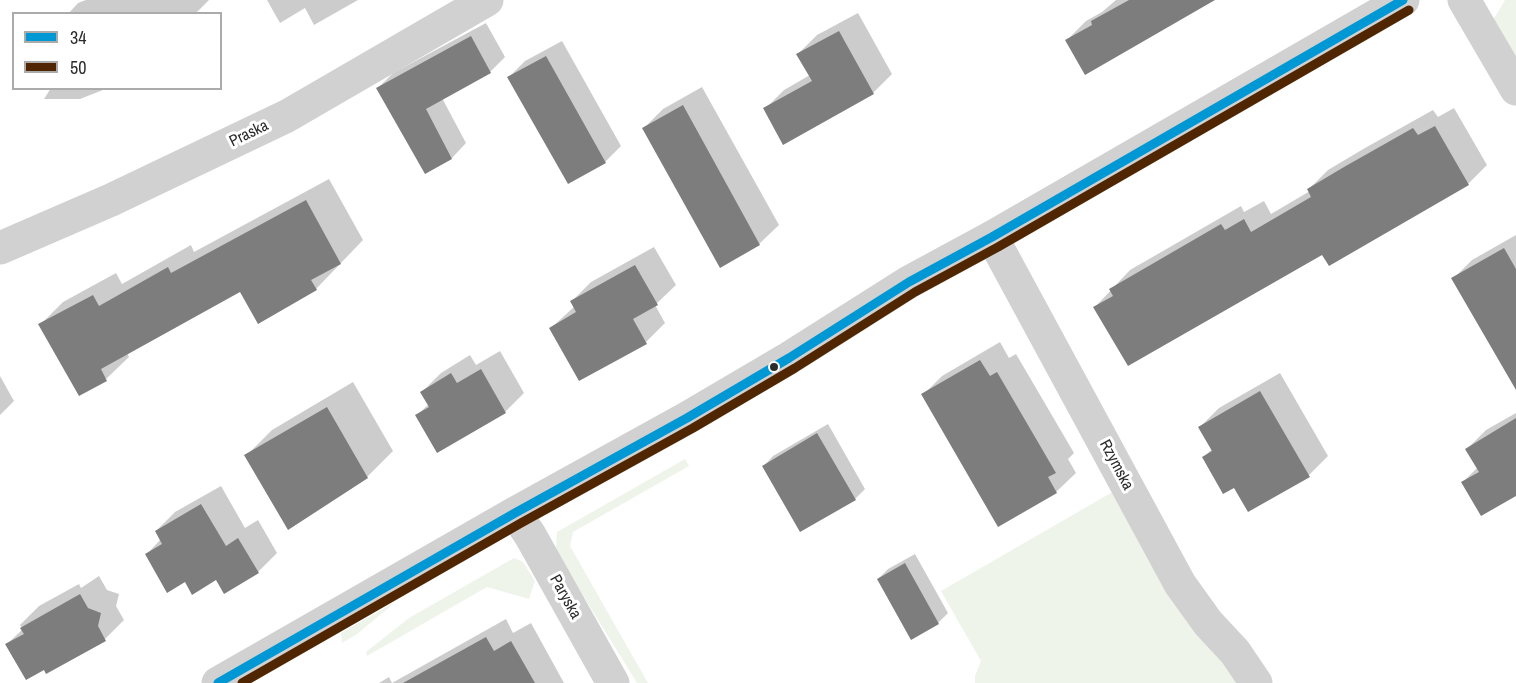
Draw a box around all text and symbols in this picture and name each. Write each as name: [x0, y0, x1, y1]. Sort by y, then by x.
legend: [12, 12, 222, 90]
text: 34: [70, 25, 86, 50]
text: 50: [70, 55, 86, 80]
street label: Praska: [226, 116, 272, 152]
unlabelled marker: [768, 361, 780, 373]
street label: Rzymska: [1095, 437, 1137, 493]
street label: Paryska: [545, 572, 585, 622]

